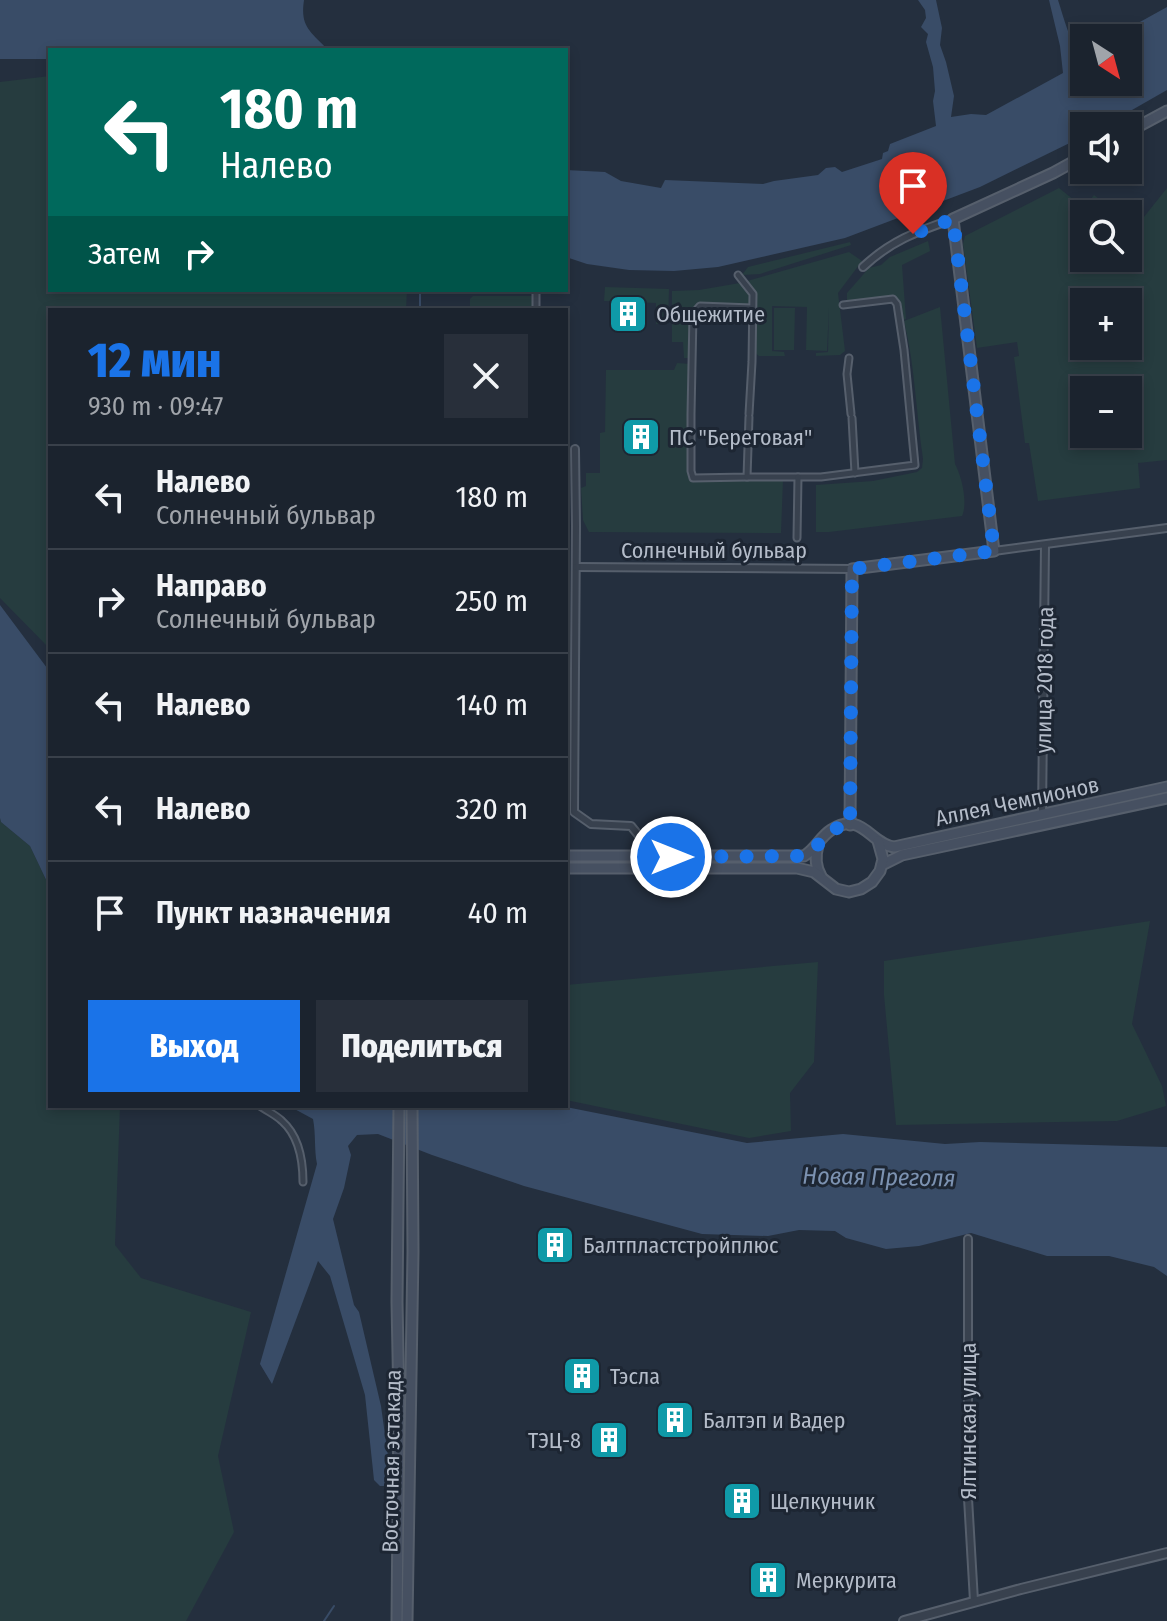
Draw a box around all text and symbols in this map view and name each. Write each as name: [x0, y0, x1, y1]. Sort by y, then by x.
north arrow: [1070, 24, 1142, 96]
map controls: [1070, 24, 1142, 448]
text: 180 m: [220, 76, 358, 143]
icon: left: [88, 80, 192, 184]
button: sound: [1070, 112, 1142, 184]
text: Налево: [220, 144, 333, 188]
pin: [879, 152, 947, 234]
icon: arrive: [891, 164, 935, 208]
button: search: [1070, 200, 1142, 272]
icon: right: [177, 232, 221, 276]
text: Затем: [88, 236, 161, 272]
button: +: [1070, 288, 1142, 360]
building icon: Общежитие: [607, 293, 649, 335]
place label: Общежитие: [656, 301, 765, 328]
text: 12 мин: [88, 332, 222, 390]
button: close: [444, 334, 528, 418]
button: −: [1070, 376, 1142, 448]
text: 930 m · 09:47: [88, 391, 223, 422]
building icon: ПС "Береговая": [620, 416, 662, 458]
place label: ПС "Береговая": [669, 424, 812, 451]
text: Налево: [156, 464, 251, 500]
icon: left: [88, 475, 132, 519]
text: 180 m: [456, 479, 528, 515]
text: Солнечный бульвар: [156, 500, 376, 531]
street label: Солнечный бульвар: [621, 537, 807, 564]
text: Направо: [156, 568, 267, 604]
icon: right: [88, 579, 132, 623]
text: 250 m: [455, 583, 528, 619]
text: Солнечный бульвар: [156, 604, 376, 635]
street label: улица 2018 года: [1030, 606, 1059, 754]
icon: left: [88, 683, 132, 727]
text: Налево: [156, 687, 251, 723]
text: 140 m: [456, 687, 528, 723]
street label: Аллея Чемпионов: [933, 771, 1101, 832]
icon: left: [88, 787, 132, 831]
text: Налево: [156, 791, 251, 827]
text: 320 m: [456, 791, 528, 827]
position arrow: [629, 815, 713, 899]
icon: arrive: [88, 891, 132, 935]
text: Пункт назначения: [156, 895, 391, 931]
text: 40 m: [468, 895, 528, 931]
button: Выход: [88, 1000, 300, 1092]
button: Поделиться: [316, 1000, 528, 1092]
water label: Новая Преголя: [802, 1162, 956, 1192]
building icon: Балтпластстройплюс: [534, 1224, 576, 1266]
place label: Балтпластстройплюс: [583, 1232, 779, 1259]
street label: Ялтинская улица: [955, 1342, 982, 1500]
building icon: Тэсла: [561, 1355, 603, 1397]
place label: Тэсла: [610, 1363, 660, 1390]
street label: Восточная эстакада: [376, 1369, 407, 1553]
building icon: Балтэп и Вадер: [654, 1399, 696, 1441]
place label: Балтэп и Вадер: [703, 1407, 845, 1434]
building icon: ТЭЦ-8: [588, 1419, 630, 1461]
place label: ТЭЦ-8: [528, 1427, 581, 1454]
building icon: Щелкунчик: [721, 1480, 763, 1522]
place label: Щелкунчик: [770, 1488, 876, 1515]
building icon: Меркурита: [747, 1559, 789, 1601]
place label: Меркурита: [796, 1567, 897, 1594]

